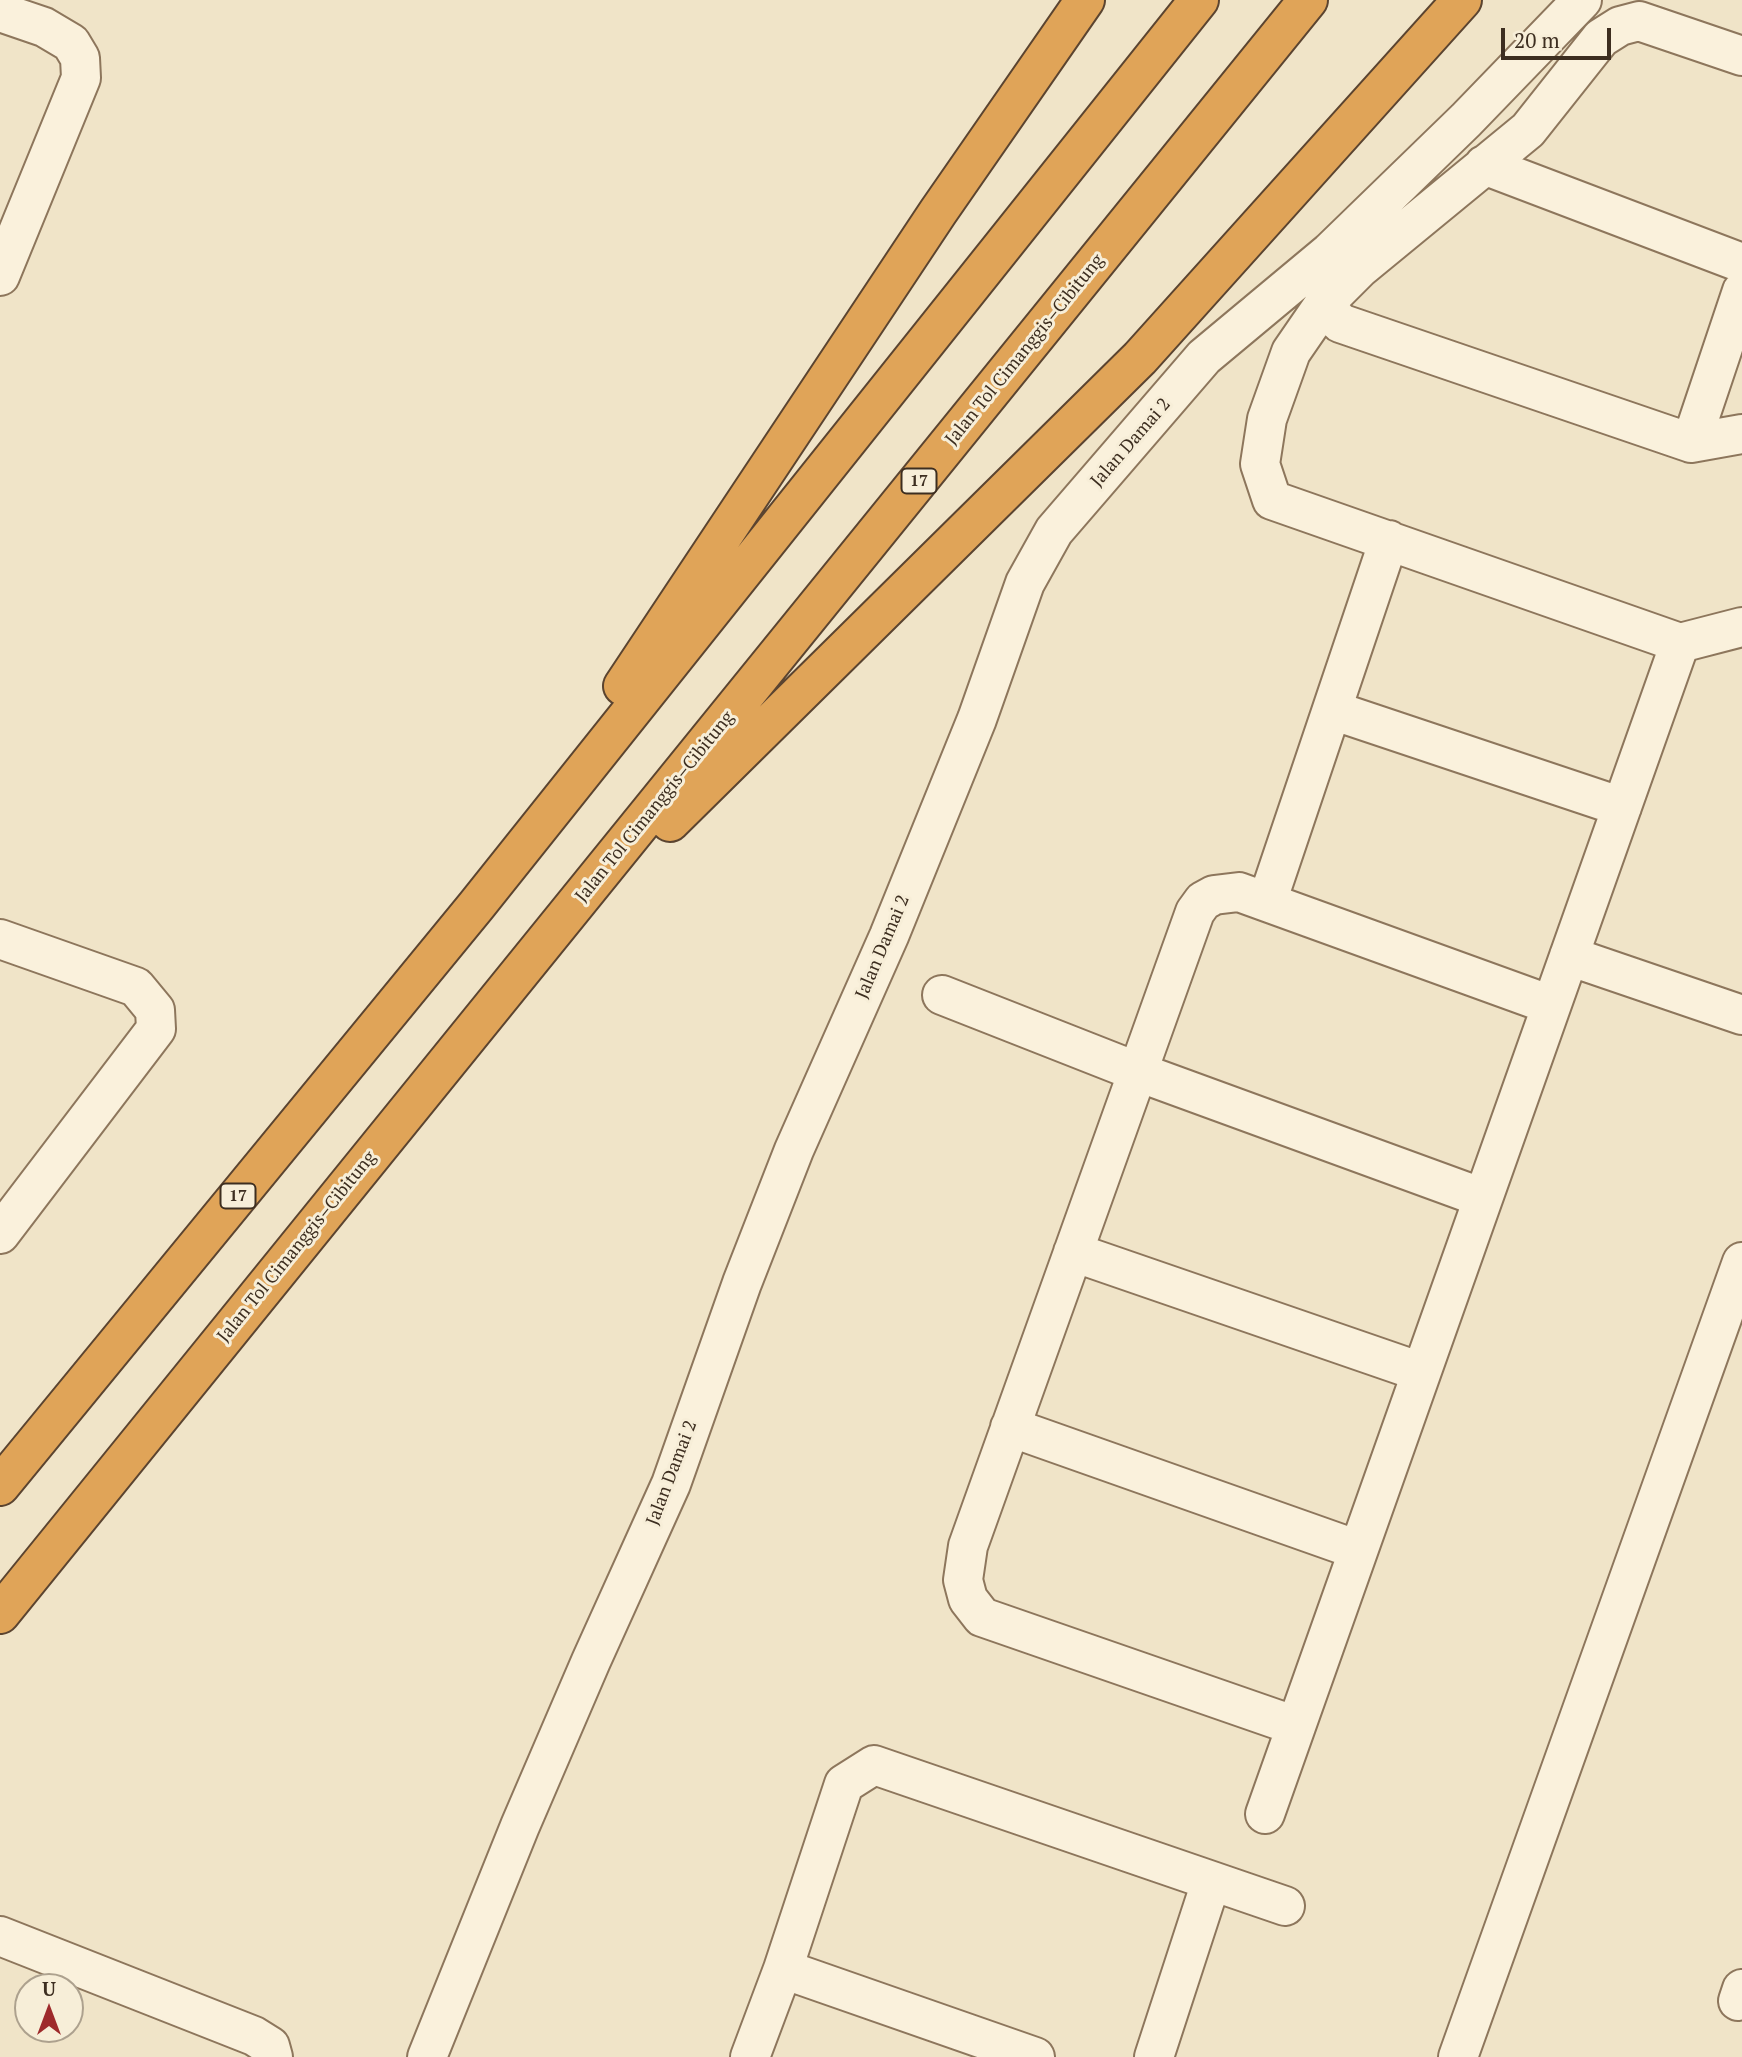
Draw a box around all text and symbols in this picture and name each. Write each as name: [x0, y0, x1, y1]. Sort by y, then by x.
scale bar: [1504, 14, 1614, 58]
text: 20 m: [1514, 26, 1560, 54]
street label: Jalan Tol Cimanggis–Cibitung: [941, 250, 1109, 450]
street label: Jalan Damai 2: [1087, 394, 1175, 492]
road number: 17: [902, 468, 936, 494]
street label: Jalan Tol Cimanggis–Cibitung: [571, 707, 739, 907]
street label: Jalan Damai 2: [851, 892, 915, 1002]
street label: Jalan Tol Cimanggis–Cibitung: [213, 1147, 381, 1347]
road number: 17: [220, 1184, 256, 1208]
street label: Jalan Damai 2: [642, 1417, 702, 1529]
north arrow: [14, 1973, 84, 2043]
text: U: [42, 1976, 56, 2001]

